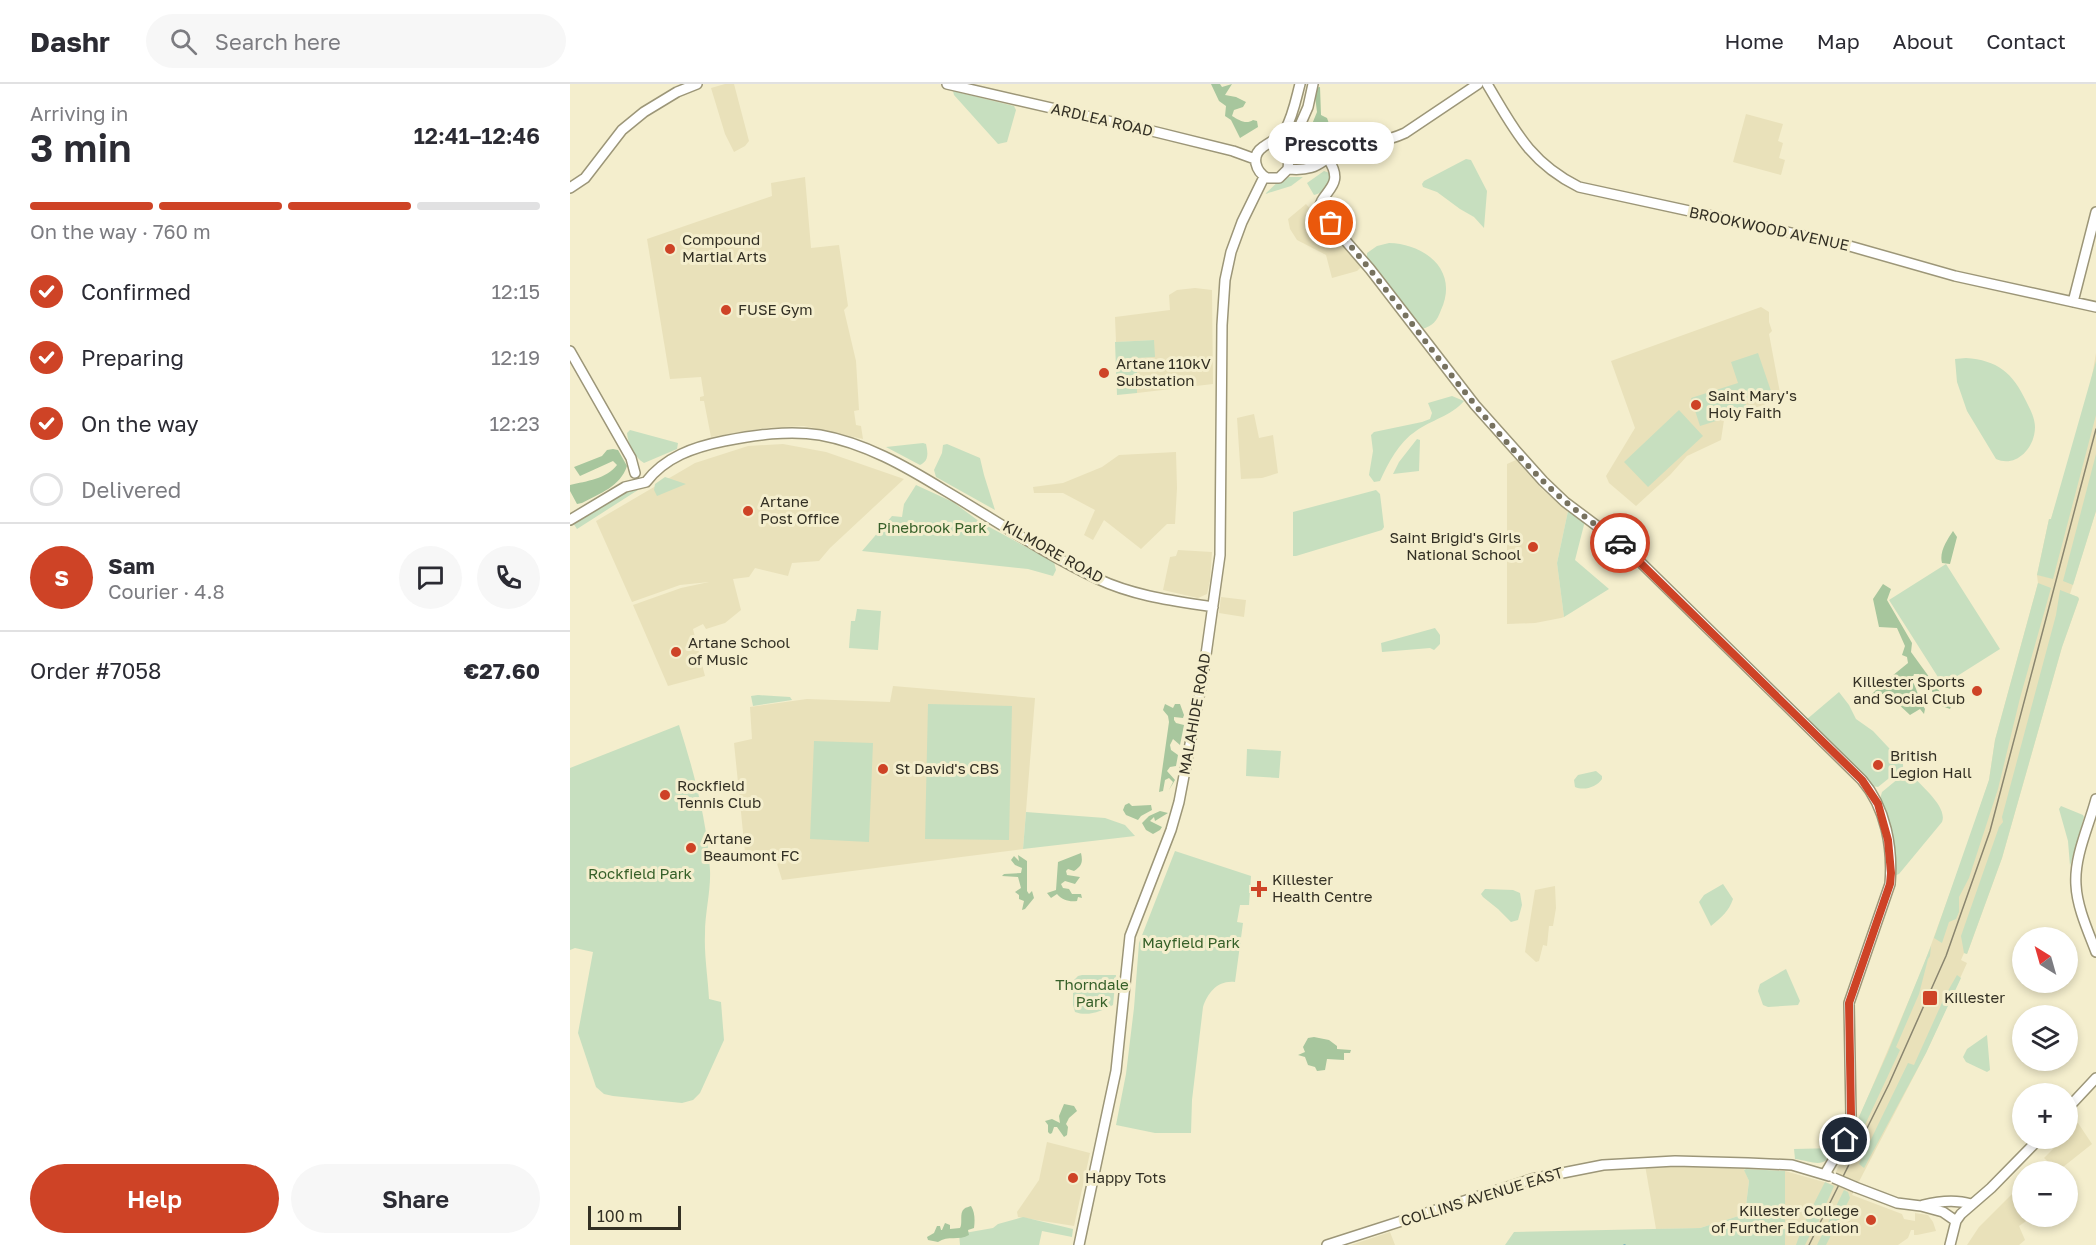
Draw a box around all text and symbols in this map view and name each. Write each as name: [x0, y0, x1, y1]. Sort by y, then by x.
search box: [146, 14, 566, 68]
text: Dashr: [30, 25, 110, 58]
icon: search: [167, 25, 200, 58]
text: Search here: [215, 28, 341, 55]
text: Home: [1724, 28, 1784, 54]
text: Map: [1817, 28, 1860, 54]
text: About: [1893, 28, 1953, 54]
text: Contact: [1986, 28, 2066, 54]
street label: ARDLEA ROAD: [1050, 99, 1155, 139]
text: Arriving in: [30, 101, 128, 125]
callout: Prescotts: [1268, 121, 1394, 163]
text: 12:41–12:46: [414, 122, 540, 149]
text: 3 min: [30, 124, 132, 171]
text: Prescotts: [1284, 131, 1378, 155]
pin: [1305, 197, 1356, 248]
street label: BROOKWOOD AVENUE: [1688, 202, 1851, 254]
icon: bag: [1314, 206, 1347, 239]
text: On the way · 760 m: [30, 219, 211, 243]
place label: Compound Martial Arts: [682, 230, 767, 265]
marker: Compound Martial Arts: [663, 242, 677, 256]
icon: check: [30, 275, 63, 308]
text: Confirmed: [81, 278, 191, 305]
text: 12:15: [491, 279, 540, 303]
place label: FUSE Gym: [738, 300, 813, 318]
marker: FUSE Gym: [719, 303, 733, 317]
icon: check: [30, 341, 63, 374]
text: Preparing: [81, 344, 184, 371]
text: 12:19: [491, 345, 540, 369]
place label: Artane 110kV Substation: [1116, 354, 1211, 389]
marker: Artane 110kV Substation: [1097, 366, 1111, 380]
place label: Saint Mary's Holy Faith: [1708, 386, 1797, 421]
marker: Saint Mary's Holy Faith: [1689, 398, 1703, 412]
icon: check: [30, 407, 63, 440]
text: On the way: [81, 410, 199, 437]
text: 12:23: [489, 411, 540, 435]
text: Delivered: [81, 476, 181, 503]
place label: Artane Post Office: [760, 492, 840, 527]
marker: Artane Post Office: [741, 504, 755, 518]
courier: [1590, 513, 1650, 573]
street label: KILMORE ROAD: [1000, 516, 1107, 586]
park label: Pinebrook Park: [877, 518, 987, 536]
icon: car: [1604, 527, 1637, 560]
place label: Saint Brigid's Girls National School: [1389, 528, 1521, 563]
marker: Saint Brigid's Girls National School: [1526, 540, 1540, 554]
button: chat: [399, 546, 462, 609]
button: phone: [477, 546, 540, 609]
text: Sam: [108, 552, 155, 579]
text: S: [54, 564, 69, 591]
text: Courier · 4.8: [108, 579, 225, 603]
place label: Artane School of Music: [688, 633, 790, 668]
marker: Artane School of Music: [669, 645, 683, 659]
street label: MALAHIDE ROAD: [1174, 652, 1214, 776]
text: Order #7058: [30, 657, 161, 684]
text: €27.60: [464, 657, 540, 684]
place label: Killester Sports and Social Club: [1852, 672, 1965, 707]
marker: Killester Sports and Social Club: [1970, 684, 1984, 698]
place label: British Legion Hall: [1890, 746, 1972, 781]
marker: British Legion Hall: [1871, 758, 1885, 772]
place label: St David's CBS: [895, 759, 999, 777]
marker: St David's CBS: [876, 762, 890, 776]
place label: Rockfield Tennis Club: [677, 776, 761, 811]
marker: Rockfield Tennis Club: [658, 788, 672, 802]
place label: Artane Beaumont FC: [703, 829, 799, 864]
marker: Artane Beaumont FC: [684, 841, 698, 855]
park label: Rockfield Park: [588, 864, 693, 882]
place label: Killester Health Centre: [1272, 870, 1373, 905]
marker: Killester Health Centre: [1250, 880, 1268, 898]
north arrow: [2012, 927, 2078, 993]
map controls: [2012, 927, 2078, 1227]
park label: Mayfield Park: [1142, 933, 1241, 951]
park label: Thorndale Park: [1055, 975, 1129, 1010]
place label: Killester: [1944, 988, 2005, 1006]
marker: Killester: [1921, 989, 1939, 1007]
button: layers: [2012, 1005, 2078, 1071]
button: +: [2012, 1083, 2078, 1149]
pin: [1819, 1114, 1870, 1165]
icon: home: [1828, 1123, 1861, 1156]
button: −: [2012, 1161, 2078, 1227]
street label: COLLINS AVENUE EAST: [1398, 1163, 1565, 1229]
button: Help: [30, 1164, 279, 1233]
button: Share: [291, 1164, 540, 1233]
place label: Happy Tots: [1085, 1168, 1166, 1186]
marker: Happy Tots: [1066, 1171, 1080, 1185]
place label: Killester College of Further Education: [1711, 1201, 1859, 1236]
scale bar: [588, 1203, 681, 1230]
text: 100 m: [597, 1206, 643, 1226]
marker: Killester College of Further Education: [1864, 1213, 1878, 1227]

